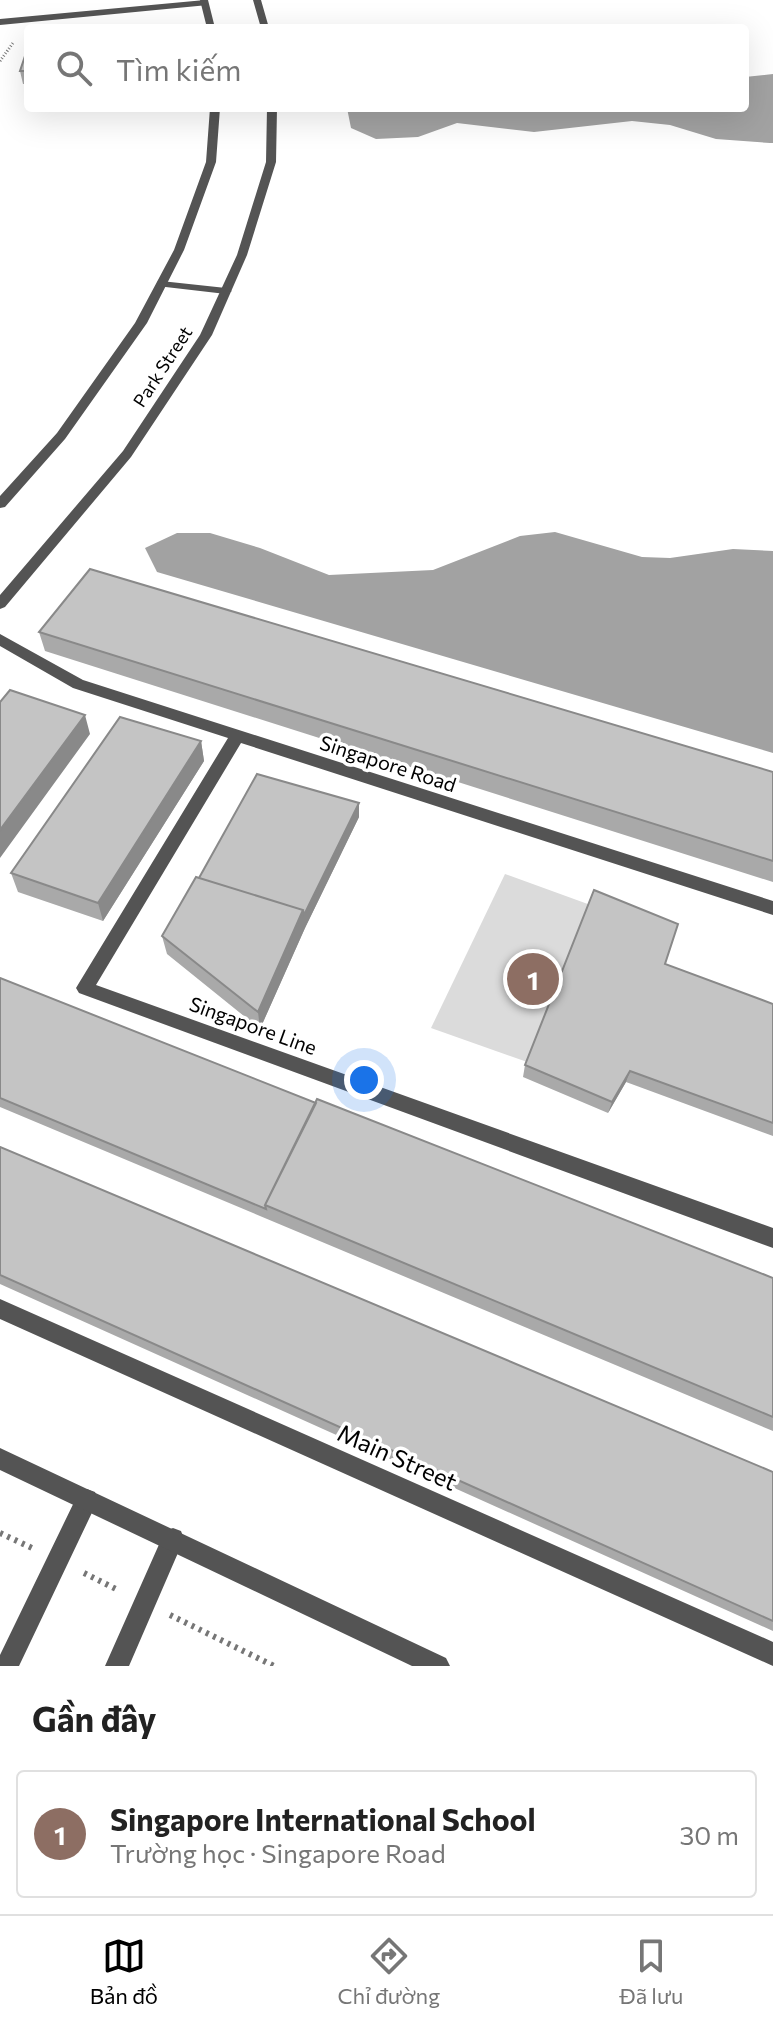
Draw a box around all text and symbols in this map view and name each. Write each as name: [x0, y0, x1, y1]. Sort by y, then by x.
search box: [24, 24, 749, 112]
icon: search: [52, 46, 96, 90]
text: Tìm kiếm: [116, 50, 241, 87]
street label: Park Street: [128, 322, 196, 411]
street label: Singapore Road: [317, 730, 460, 796]
pin: 1: [507, 949, 559, 1009]
street label: Singapore Line: [186, 991, 320, 1059]
your location: [344, 1060, 384, 1100]
street label: Main Street: [333, 1417, 462, 1496]
text: Gần đây: [32, 1697, 157, 1739]
text: Singapore International School: [110, 1800, 536, 1837]
text: 1: [54, 1819, 66, 1850]
text: 30 m: [680, 1819, 739, 1850]
text: Trường học · Singapore Road: [110, 1837, 446, 1868]
tab: Bản đồ: [90, 1934, 158, 2009]
tab: Chỉ đường: [337, 1934, 440, 2009]
tab: Đã lưu: [620, 1934, 683, 2009]

